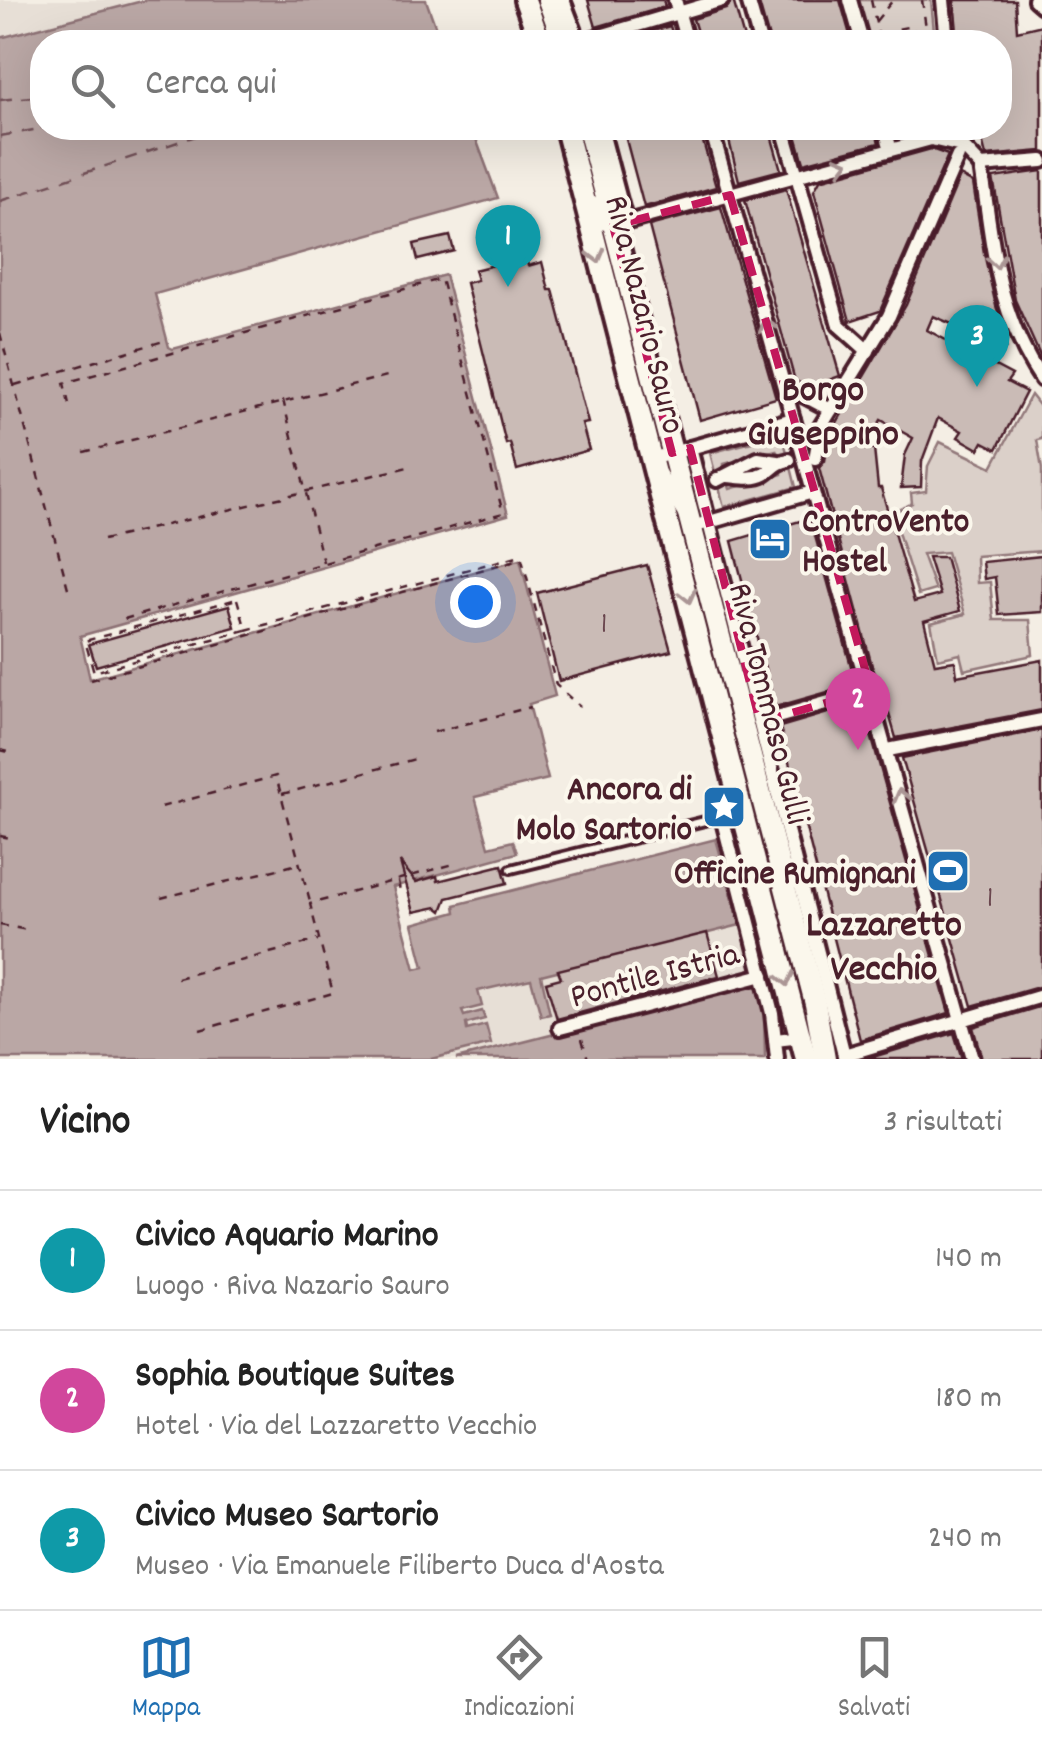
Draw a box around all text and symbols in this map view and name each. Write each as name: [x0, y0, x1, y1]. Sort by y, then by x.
search box: [30, 30, 1012, 140]
icon: search: [65, 58, 120, 113]
text: Cerca qui: [145, 58, 277, 113]
one-way arrow: [833, 154, 851, 175]
street label: Riva Nazario Sauro: [588, 191, 696, 440]
pin: 1: [476, 204, 540, 287]
one-way arrow: [586, 247, 607, 264]
one-way arrow: [985, 254, 1006, 270]
pin: 3: [944, 304, 1010, 387]
one-way arrow: [758, 318, 779, 335]
district label: Borgo Giuseppino: [747, 365, 899, 464]
place label: ControVento Hostel: [802, 499, 969, 589]
hotel icon: ControVento Hostel: [747, 516, 793, 562]
your location: [450, 577, 501, 628]
street label: Riva Tommaso Gulli: [712, 578, 820, 830]
one-way arrow: [676, 587, 697, 604]
house number: 1: [601, 605, 607, 648]
pin: 2: [826, 668, 890, 750]
place label: Ancora di Molo Sartorio: [516, 767, 693, 857]
place icon: Ancora di Molo Sartorio: [701, 784, 747, 830]
one-way arrow: [891, 788, 912, 805]
sports icon: Officine Rumignani: [925, 848, 971, 894]
place label: Officine Rumignani: [674, 851, 917, 901]
house number: 1: [987, 879, 993, 922]
district label: Lazzaretto Vecchio: [806, 900, 962, 999]
street label: Pontile Istria: [565, 931, 746, 1024]
one-way arrow: [774, 970, 795, 987]
text: Vicino: [40, 1094, 131, 1154]
text: 3 risultati: [883, 1101, 1002, 1147]
text: Civico Aquario Marino: [135, 1210, 439, 1265]
text: 1: [69, 1237, 76, 1283]
text: 140 m: [935, 1237, 1002, 1283]
text: Luogo · Riva Nazario Sauro: [135, 1265, 450, 1311]
text: Sophia Boutique Suites: [135, 1350, 455, 1405]
text: 2: [66, 1377, 79, 1423]
text: 180 m: [935, 1377, 1002, 1423]
text: Hotel · Via del Lazzaretto Vecchio: [135, 1405, 537, 1451]
text: Civico Museo Sartorio: [135, 1490, 439, 1545]
text: 3: [65, 1517, 80, 1563]
text: 240 m: [928, 1517, 1002, 1563]
text: Museo · Via Emanuele Filiberto Duca d'Aosta: [135, 1545, 664, 1591]
tab: Mappa: [132, 1630, 200, 1730]
tab: Indicazioni: [464, 1630, 574, 1730]
tab: Salvati: [838, 1630, 910, 1730]

